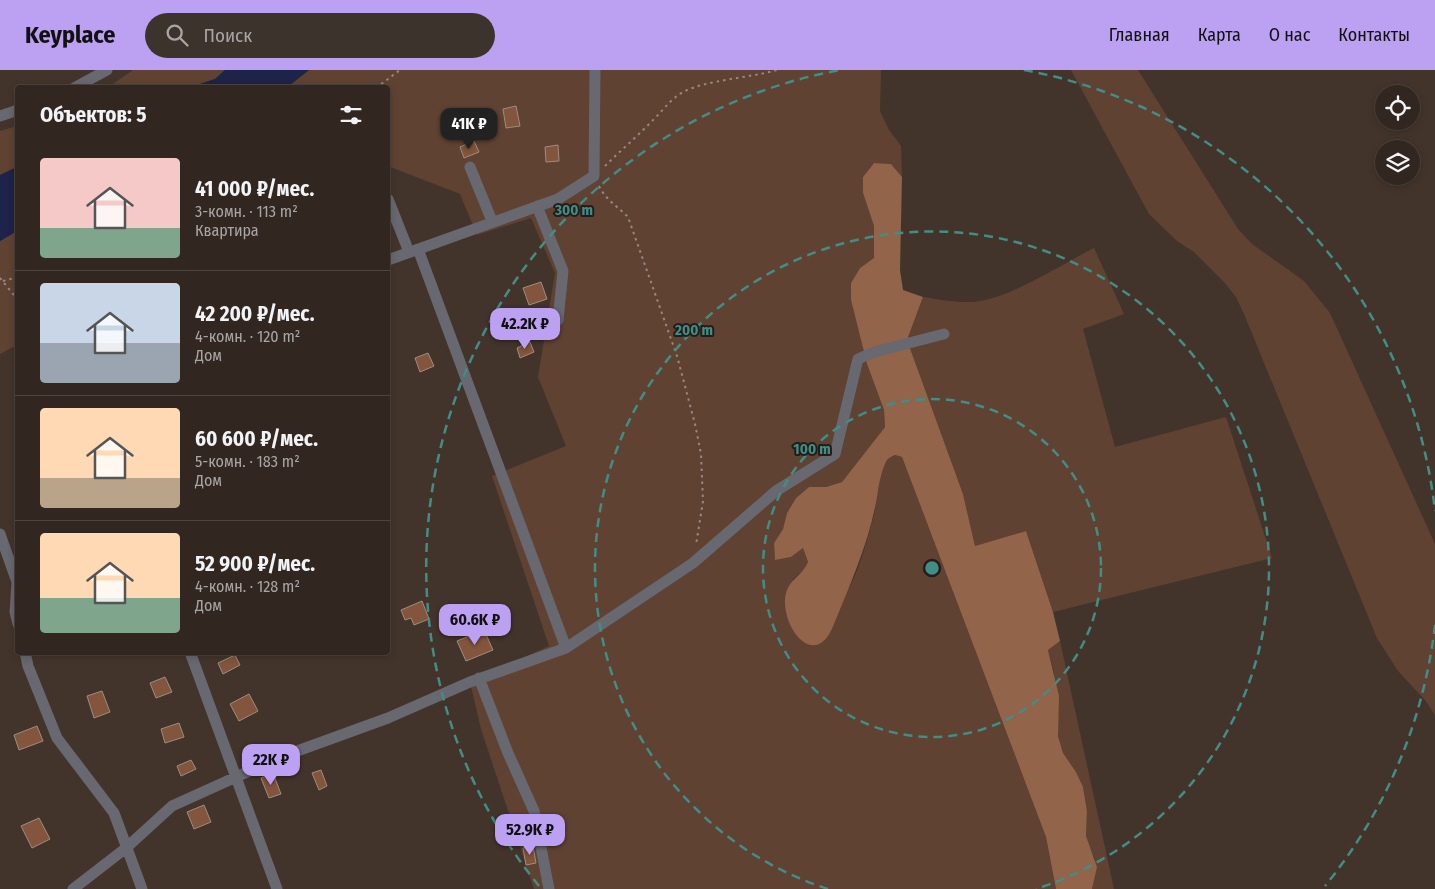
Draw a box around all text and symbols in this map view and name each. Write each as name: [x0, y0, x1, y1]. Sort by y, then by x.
search box: [145, 13, 495, 58]
text: Keyplace: [25, 21, 115, 49]
icon: search: [163, 21, 191, 49]
text: Поиск: [203, 24, 252, 47]
text: Главная: [1109, 24, 1170, 46]
text: Карта: [1198, 24, 1241, 46]
text: О нас: [1269, 24, 1310, 46]
text: Контакты: [1338, 24, 1410, 46]
map controls: [1375, 85, 1420, 185]
button: locate: [1375, 85, 1420, 130]
icon: filters: [337, 101, 365, 129]
text: Объектов: 5: [40, 102, 147, 128]
pin: 41K ₽: [434, 108, 504, 150]
text: 41K ₽: [451, 114, 487, 133]
button: layers: [1375, 140, 1420, 185]
text: 41 000 ₽/мес.: [195, 176, 314, 202]
icon: home: [80, 178, 140, 238]
text: 300 m: [554, 201, 593, 219]
text: 3-комн. · 113 m²: [195, 202, 298, 221]
text: Квартира: [195, 221, 259, 240]
text: 42 200 ₽/мес.: [195, 301, 315, 327]
icon: home: [80, 303, 140, 363]
pin: 42.2K ₽: [479, 308, 571, 350]
text: 42.2K ₽: [501, 314, 549, 333]
text: 200 m: [674, 321, 713, 339]
text: 4-комн. · 120 m²: [195, 327, 300, 346]
text: Дом: [195, 346, 222, 365]
text: 60 600 ₽/мес.: [195, 426, 318, 452]
icon: home: [80, 428, 140, 488]
text: 100 m: [793, 440, 831, 458]
text: 5-комн. · 183 m²: [195, 452, 300, 471]
text: Дом: [195, 471, 222, 490]
text: 52 900 ₽/мес.: [195, 551, 315, 577]
icon: home: [80, 553, 140, 613]
centre of rings: [923, 559, 941, 577]
text: 4-комн. · 128 m²: [195, 577, 300, 596]
text: Дом: [195, 596, 222, 615]
pin: 60.6K ₽: [429, 604, 521, 646]
text: 60.6K ₽: [450, 610, 500, 629]
pin: 22K ₽: [236, 744, 306, 786]
text: 22K ₽: [253, 750, 289, 769]
pin: 52.9K ₽: [484, 814, 576, 856]
text: 52.9K ₽: [506, 820, 554, 839]

